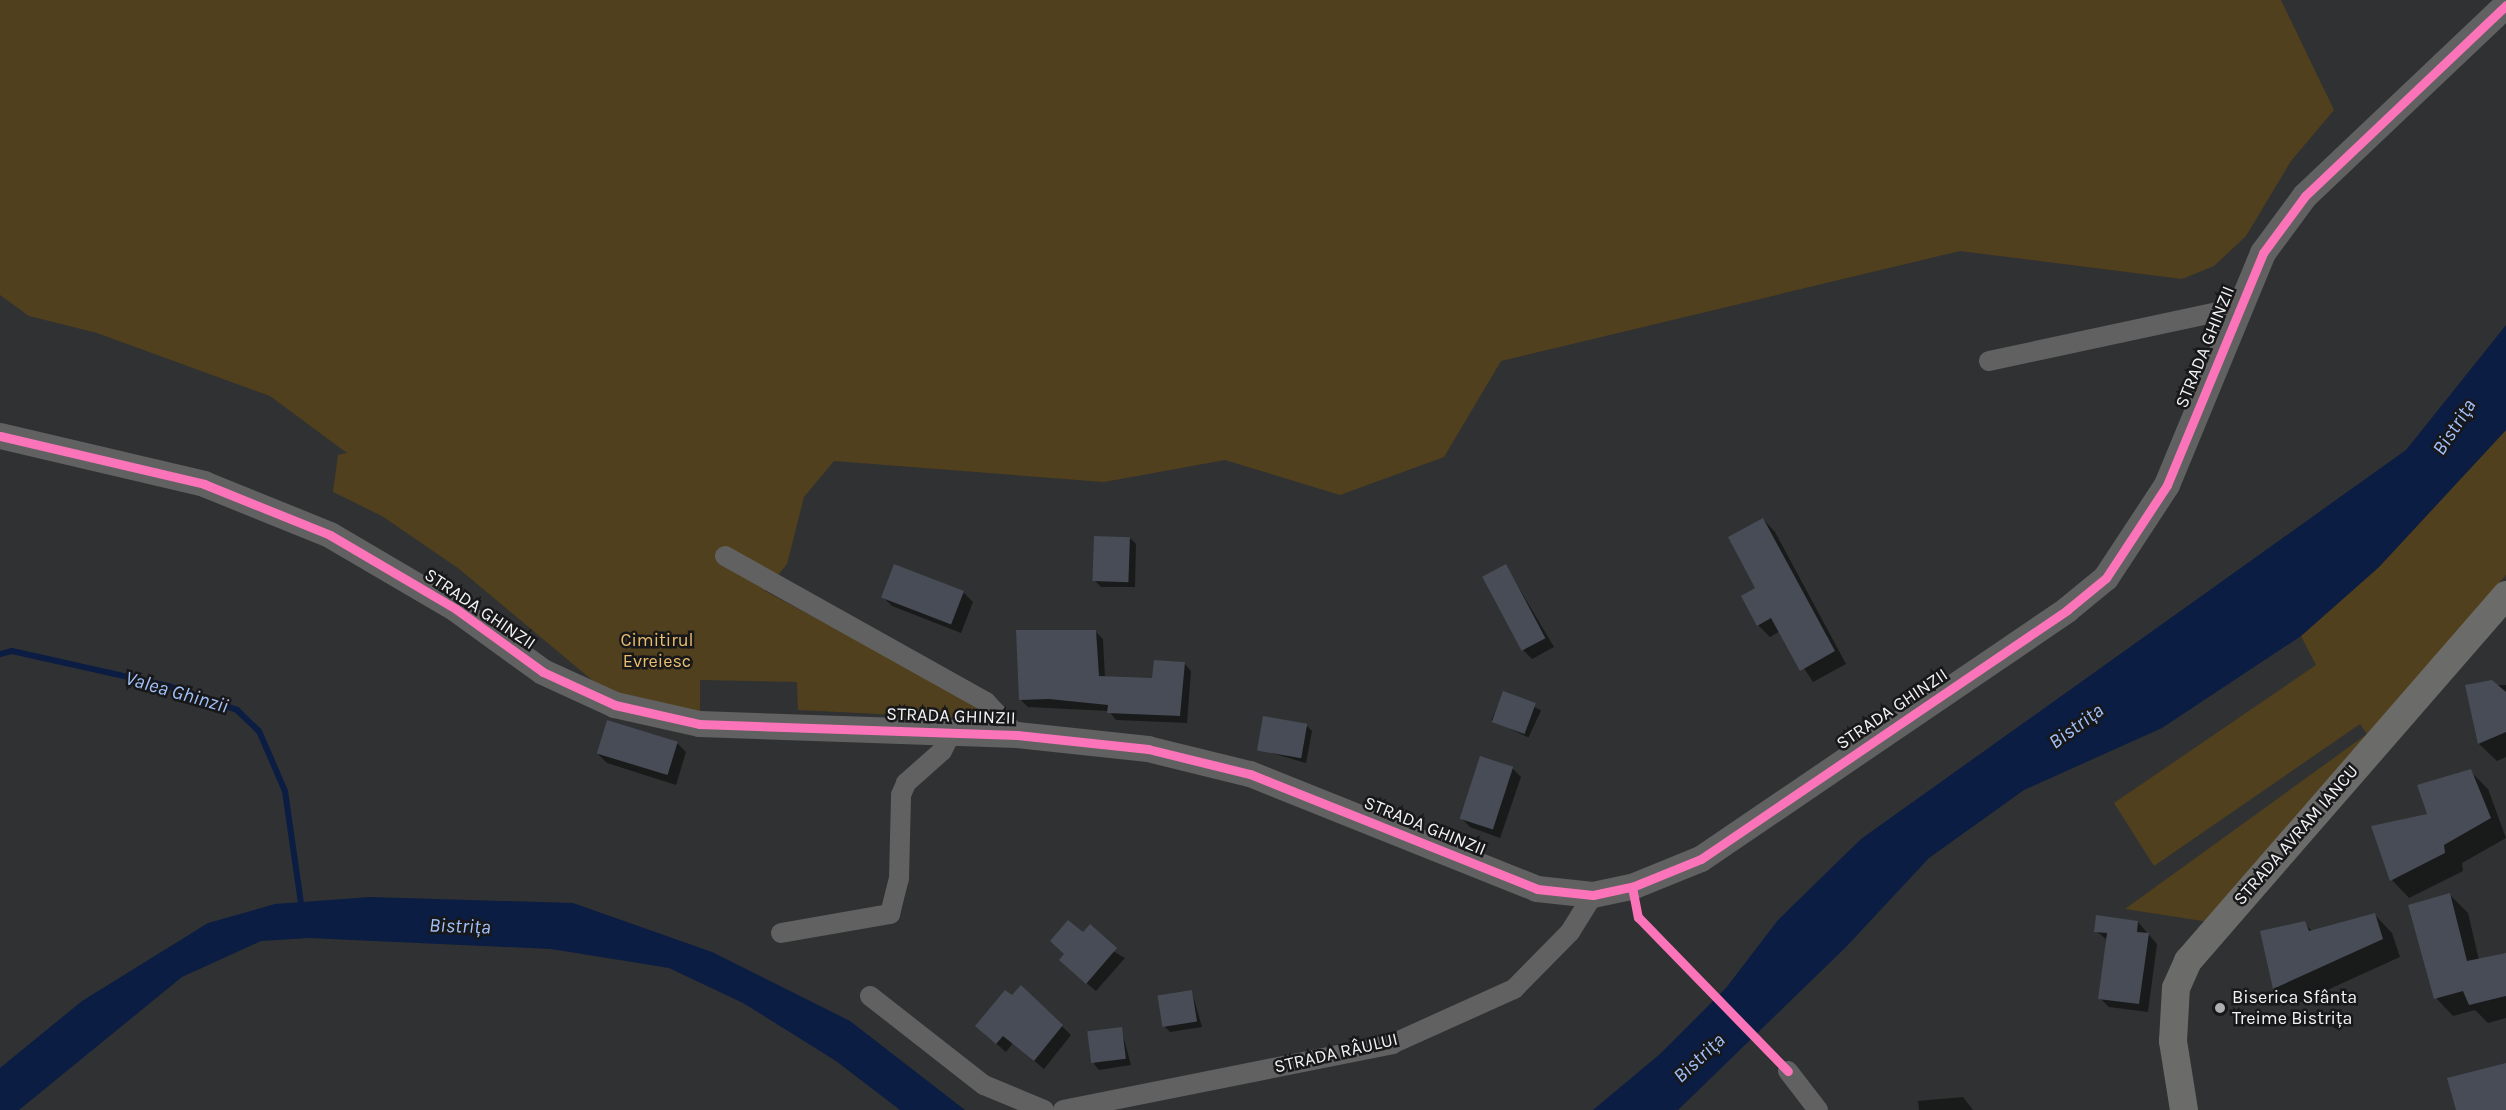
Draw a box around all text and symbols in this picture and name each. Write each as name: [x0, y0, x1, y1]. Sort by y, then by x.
street label: STRADA GHINZII: [2171, 283, 2239, 411]
water label: Bistrița: [2427, 395, 2481, 459]
street label: STRADA GHINZII: [420, 564, 540, 654]
park label: Cimitirul Evreiesc: [620, 630, 694, 672]
street label: STRADA GHINZII: [1832, 664, 1952, 754]
water label: Valea Ghinzii: [123, 666, 231, 718]
water label: Bistrița: [2044, 698, 2108, 754]
street label: STRADA GHINZII: [886, 703, 1016, 729]
street label: STRADA AVRAM IANCU: [2229, 760, 2363, 910]
street label: STRADA GHINZII: [1361, 792, 1489, 860]
water label: Bistrița: [429, 913, 491, 939]
place label: Biserica Sfânta Treime Bistrița: [2232, 987, 2357, 1030]
marker: Biserica Sfânta Treime Bistrița: [2213, 1001, 2227, 1015]
street label: STRADA RÂULUI: [1272, 1028, 1400, 1078]
water label: Bistrița: [1668, 1028, 1730, 1088]

